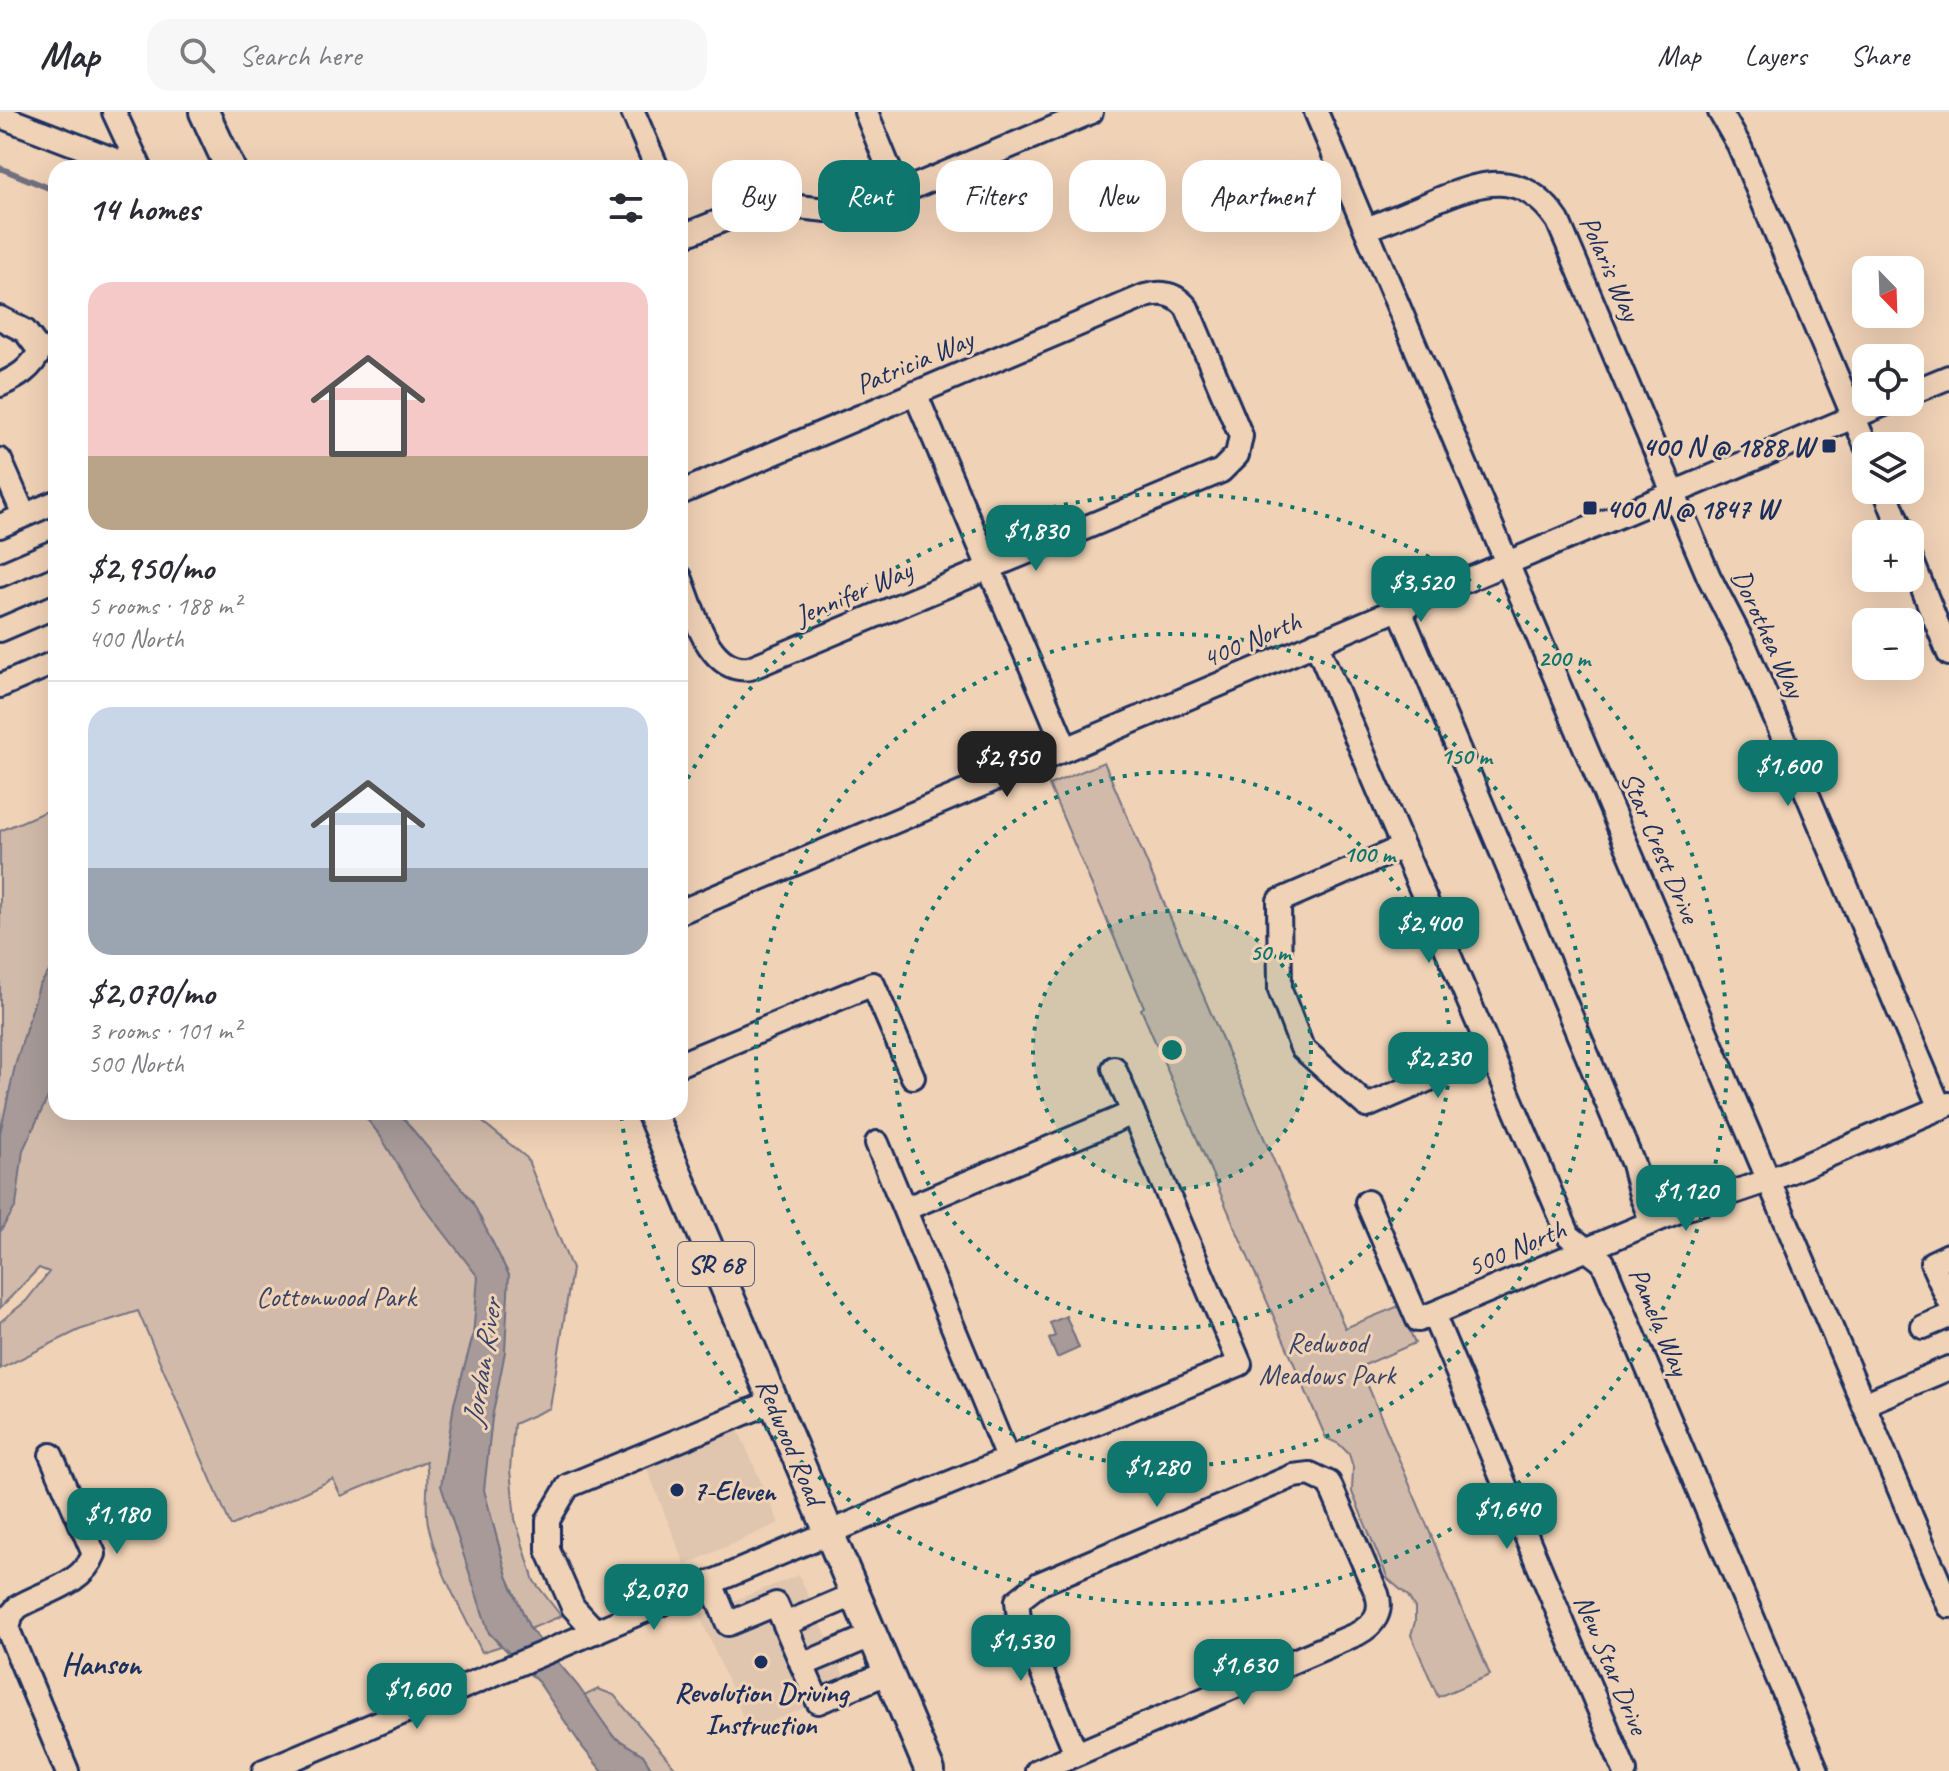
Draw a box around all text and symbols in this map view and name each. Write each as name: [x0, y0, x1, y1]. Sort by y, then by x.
search box: [147, 19, 707, 91]
text: Map: [40, 32, 99, 79]
icon: search: [175, 33, 219, 77]
text: Search here: [239, 36, 361, 74]
text: Map: [1658, 38, 1701, 73]
text: Layers: [1745, 38, 1806, 73]
text: Share: [1850, 38, 1909, 73]
chip: Buy: [712, 160, 802, 232]
chip: Rent: [818, 160, 920, 232]
chip: Filters: [936, 160, 1053, 232]
chip: New: [1069, 160, 1166, 232]
chip: Apartment: [1182, 160, 1341, 232]
icon: filters: [604, 186, 648, 230]
text: 14 homes: [88, 187, 199, 230]
street label: Polaris Way: [1572, 210, 1650, 328]
north arrow: [1852, 256, 1924, 328]
map controls: [1852, 256, 1924, 680]
street label: Patricia Way: [850, 320, 981, 402]
icon: home: [296, 334, 440, 478]
button: locate: [1852, 344, 1924, 416]
place label: 400 N @ 1888 W: [1642, 429, 1819, 464]
button: layers: [1852, 432, 1924, 504]
marker: 400 N @ 1888 W: [1820, 437, 1838, 455]
place label: 400 N @ 1847 W: [1606, 491, 1783, 526]
marker: 400 N @ 1847 W: [1581, 499, 1599, 517]
pin: $1,830: [971, 505, 1101, 573]
text: $1,830: [1004, 514, 1068, 547]
button: +: [1852, 520, 1924, 592]
text: $2,950/mo: [88, 546, 214, 589]
street label: Jennifer Way: [788, 551, 919, 634]
pin: $3,520: [1356, 556, 1486, 624]
street label: Dorothea Way: [1724, 564, 1814, 705]
text: $3,520: [1389, 565, 1453, 598]
text: 5 rooms · 188 m²: [88, 589, 240, 622]
street label: 400 North: [1197, 603, 1306, 676]
button: −: [1852, 608, 1924, 680]
text: 400 North: [88, 622, 184, 655]
text: 200 m: [1538, 643, 1592, 673]
pin: $2,950: [942, 731, 1072, 799]
text: $2,950: [976, 740, 1038, 773]
pin: $1,600: [1723, 740, 1853, 808]
text: 150 m: [1440, 741, 1494, 771]
text: $1,600: [1756, 749, 1820, 782]
icon: home: [296, 759, 440, 903]
street label: Star Crest Drive: [1613, 766, 1709, 930]
text: 100 m: [1343, 839, 1397, 869]
pin: $2,400: [1364, 897, 1494, 965]
text: $2,400: [1397, 906, 1461, 939]
text: 50 m: [1250, 937, 1293, 967]
text: $2,070/mo: [88, 971, 215, 1014]
text: 3 rooms · 101 m²: [88, 1014, 240, 1047]
pin: $2,230: [1373, 1032, 1503, 1100]
centre of rings: [1158, 1036, 1186, 1064]
text: $2,230: [1406, 1041, 1470, 1074]
text: 500 North: [88, 1047, 184, 1080]
pin: $1,120: [1621, 1165, 1751, 1233]
text: $1,120: [1654, 1174, 1718, 1207]
street label: 500 North: [1462, 1211, 1571, 1284]
road number: SR 68: [678, 1242, 754, 1286]
street label: Pamela Way: [1621, 1262, 1699, 1383]
park label: Cottonwood Park: [256, 1279, 418, 1314]
water label: Jordan River: [453, 1293, 511, 1432]
park label: Redwood Meadows Park: [1259, 1325, 1397, 1392]
street label: Redwood Road: [748, 1373, 834, 1513]
pin: $1,280: [1092, 1441, 1222, 1509]
text: $1,280: [1125, 1450, 1189, 1483]
place label: 7-Eleven: [693, 1473, 778, 1508]
marker: 7-Eleven: [668, 1481, 686, 1499]
pin: $1,640: [1442, 1483, 1572, 1551]
pin: $1,180: [52, 1488, 182, 1556]
text: $1,640: [1475, 1492, 1539, 1525]
text: $1,180: [85, 1497, 149, 1530]
pin: $2,070: [589, 1564, 719, 1632]
text: $2,070: [622, 1573, 686, 1606]
street label: New Star Drive: [1566, 1589, 1657, 1741]
pin: $1,530: [956, 1615, 1086, 1683]
text: $1,530: [989, 1624, 1053, 1657]
pin: $1,630: [1179, 1639, 1309, 1707]
district label: Hanson: [61, 1645, 143, 1683]
text: $1,630: [1212, 1648, 1276, 1681]
marker: Revolution Driving Instruction: [752, 1653, 770, 1671]
pin: $1,600: [352, 1663, 482, 1731]
text: $1,600: [385, 1672, 449, 1705]
place label: Revolution Driving Instruction: [674, 1675, 850, 1742]

